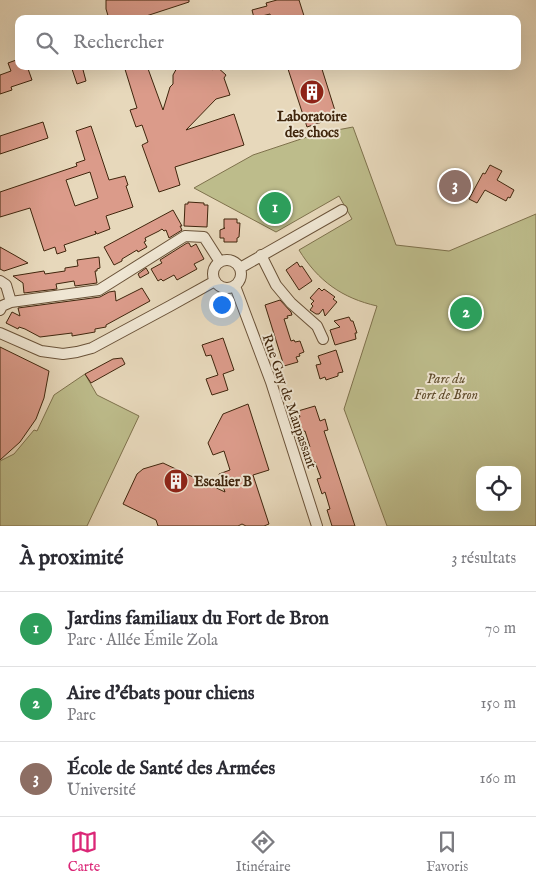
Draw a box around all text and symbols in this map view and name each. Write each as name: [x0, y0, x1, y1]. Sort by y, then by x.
search box: [15, 15, 521, 70]
icon: search: [33, 29, 61, 57]
text: Rechercher: [73, 31, 164, 55]
building icon: Laboratoire des chocs: [299, 79, 325, 105]
place label: Laboratoire des chocs: [277, 108, 347, 142]
pin: 3: [439, 167, 471, 205]
pin: 1: [259, 189, 291, 227]
your location: [209, 292, 235, 318]
pin: 2: [450, 294, 482, 332]
street label: Rue Guy de Maupassant: [258, 332, 321, 471]
park label: Parc du Fort de Bron: [414, 370, 478, 404]
map controls: [476, 466, 521, 511]
button: locate: [476, 466, 521, 511]
building icon: Escalier B: [163, 468, 189, 494]
place label: Escalier B: [194, 473, 252, 491]
text: À proximité: [20, 545, 123, 572]
text: 3 résultats: [451, 549, 516, 569]
text: Jardins familiaux du Fort de Bron: [67, 607, 329, 631]
text: 1: [33, 619, 39, 639]
text: 70 m: [485, 619, 516, 639]
text: Parc · Allée Émile Zola: [67, 631, 218, 651]
text: Aire d'ébats pour chiens: [67, 682, 255, 706]
text: 2: [32, 694, 40, 714]
text: 150 m: [481, 694, 516, 714]
text: Parc: [67, 706, 96, 726]
text: École de Santé des Armées: [67, 757, 275, 781]
text: 3: [33, 769, 39, 789]
text: 160 m: [480, 769, 516, 789]
text: Université: [67, 781, 136, 801]
tab: Carte: [68, 828, 100, 876]
tab: Itinéraire: [236, 828, 291, 876]
tab: Favoris: [426, 828, 468, 876]

